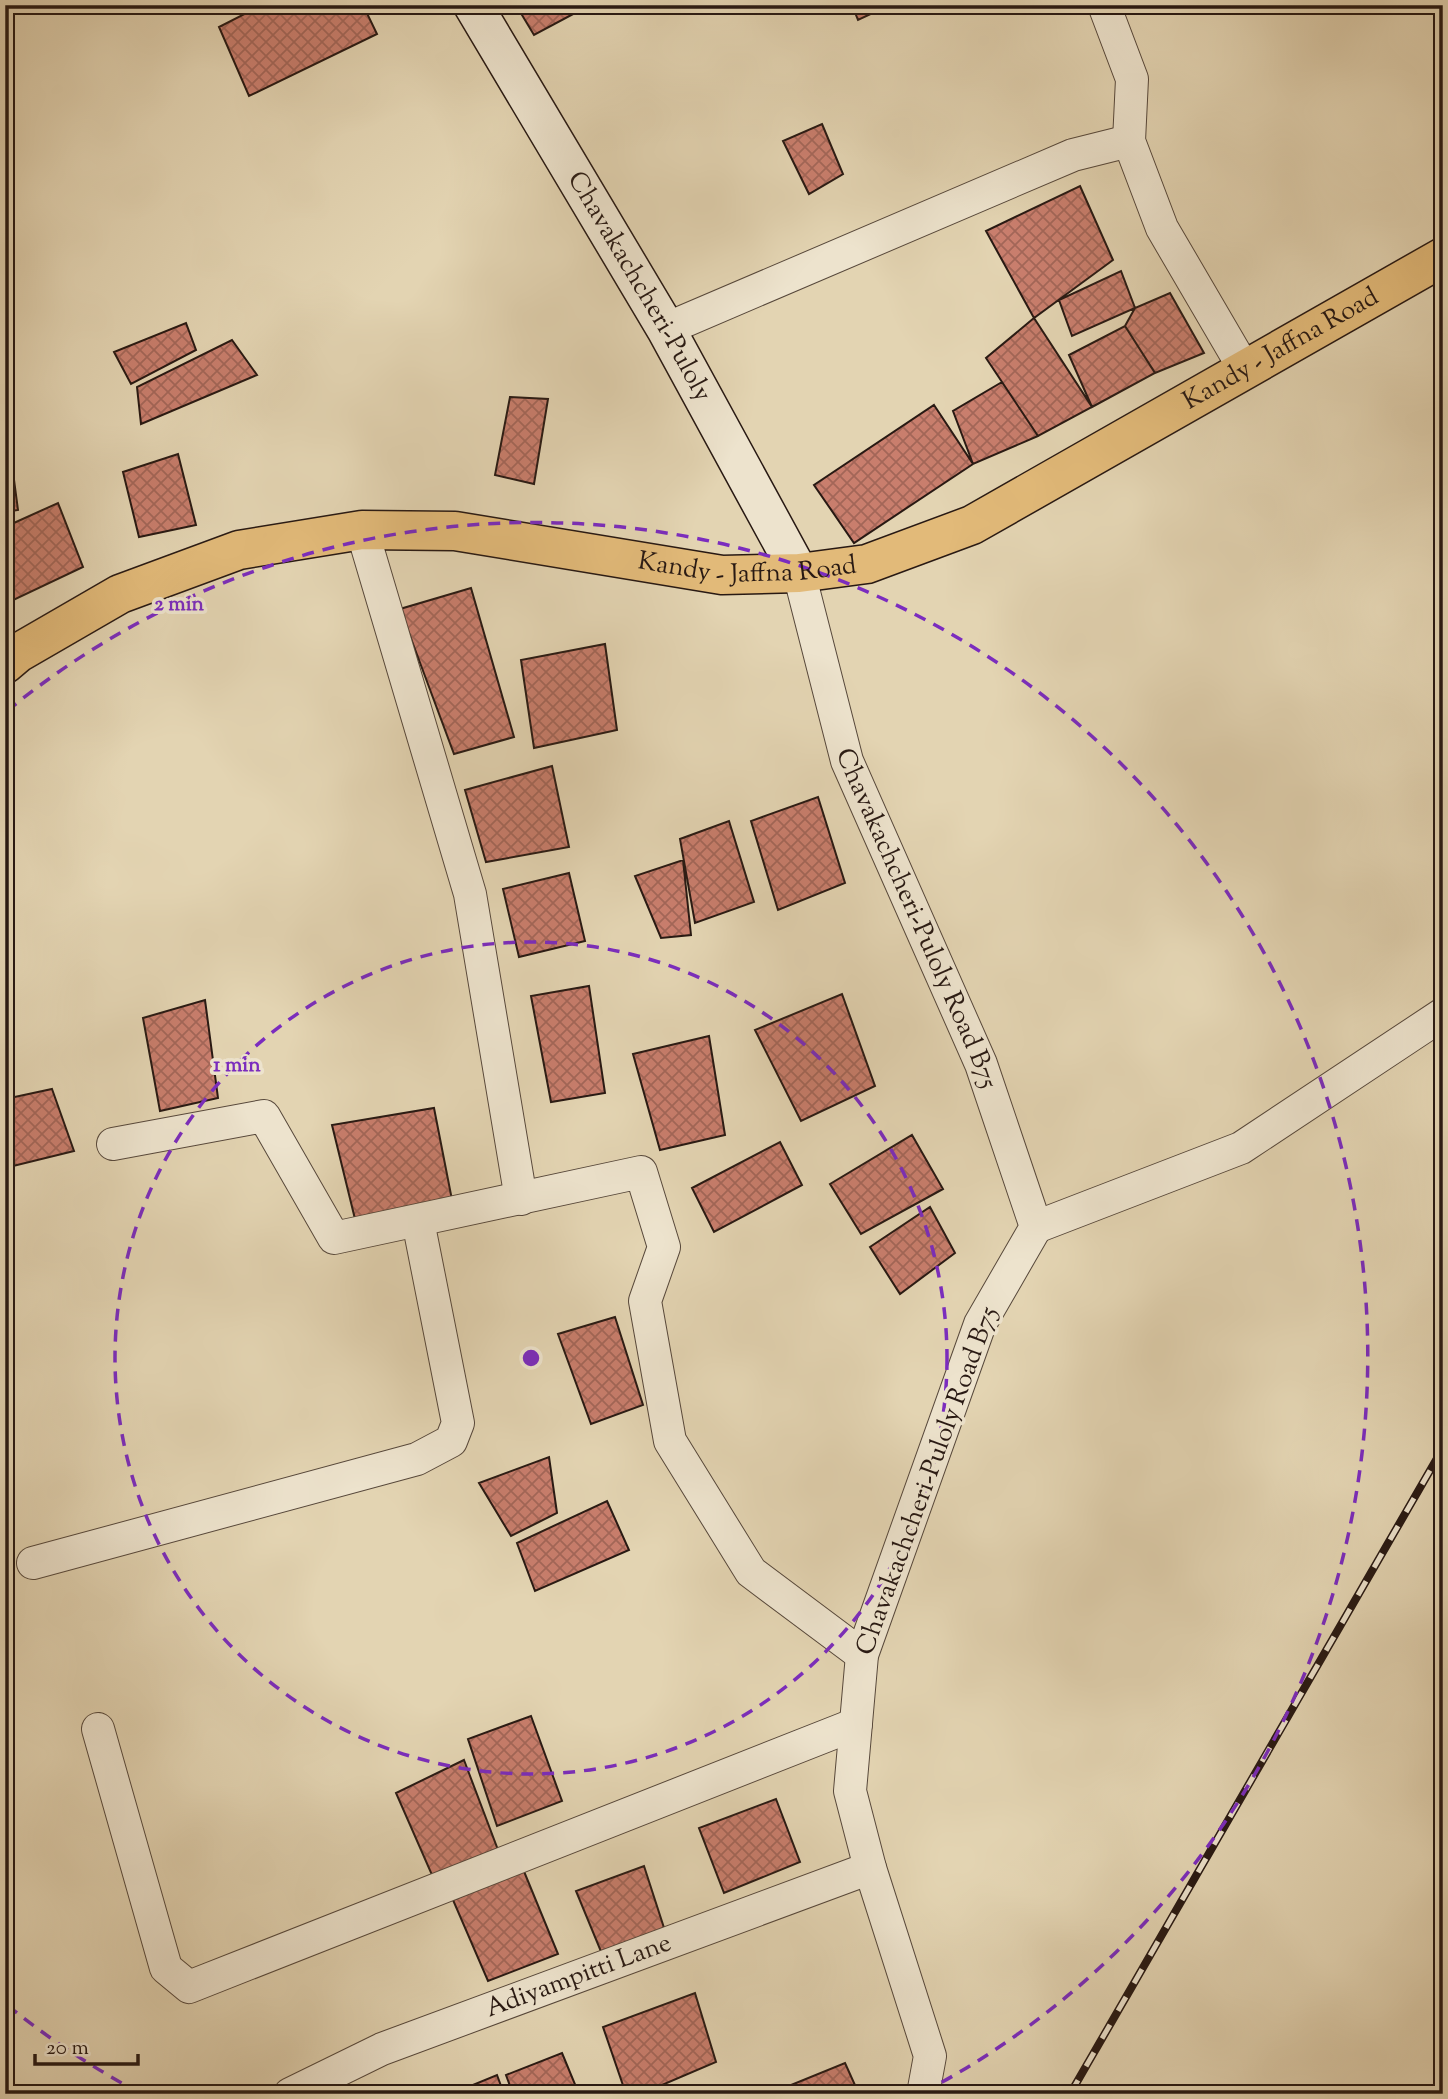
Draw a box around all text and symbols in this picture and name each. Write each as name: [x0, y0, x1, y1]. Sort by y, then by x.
street label: Chavakachcheri-Puloly: [558, 164, 721, 408]
street label: Kandy - Jaffna Road: [1176, 279, 1386, 420]
street label: Kandy - Jaffna Road: [635, 543, 859, 594]
text: 2 min: [154, 590, 205, 620]
street label: Chavakachcheri-Puloly Road B75: [826, 744, 1007, 1094]
text: 1 min: [213, 1051, 261, 1081]
street label: Chavakachcheri-Puloly Road B75: [848, 1301, 1008, 1661]
centre of rings: [519, 1346, 543, 1370]
street label: Adiyampitti Lane: [480, 1925, 677, 2027]
scale bar: [35, 2022, 138, 2066]
text: 20 m: [46, 2034, 89, 2064]

